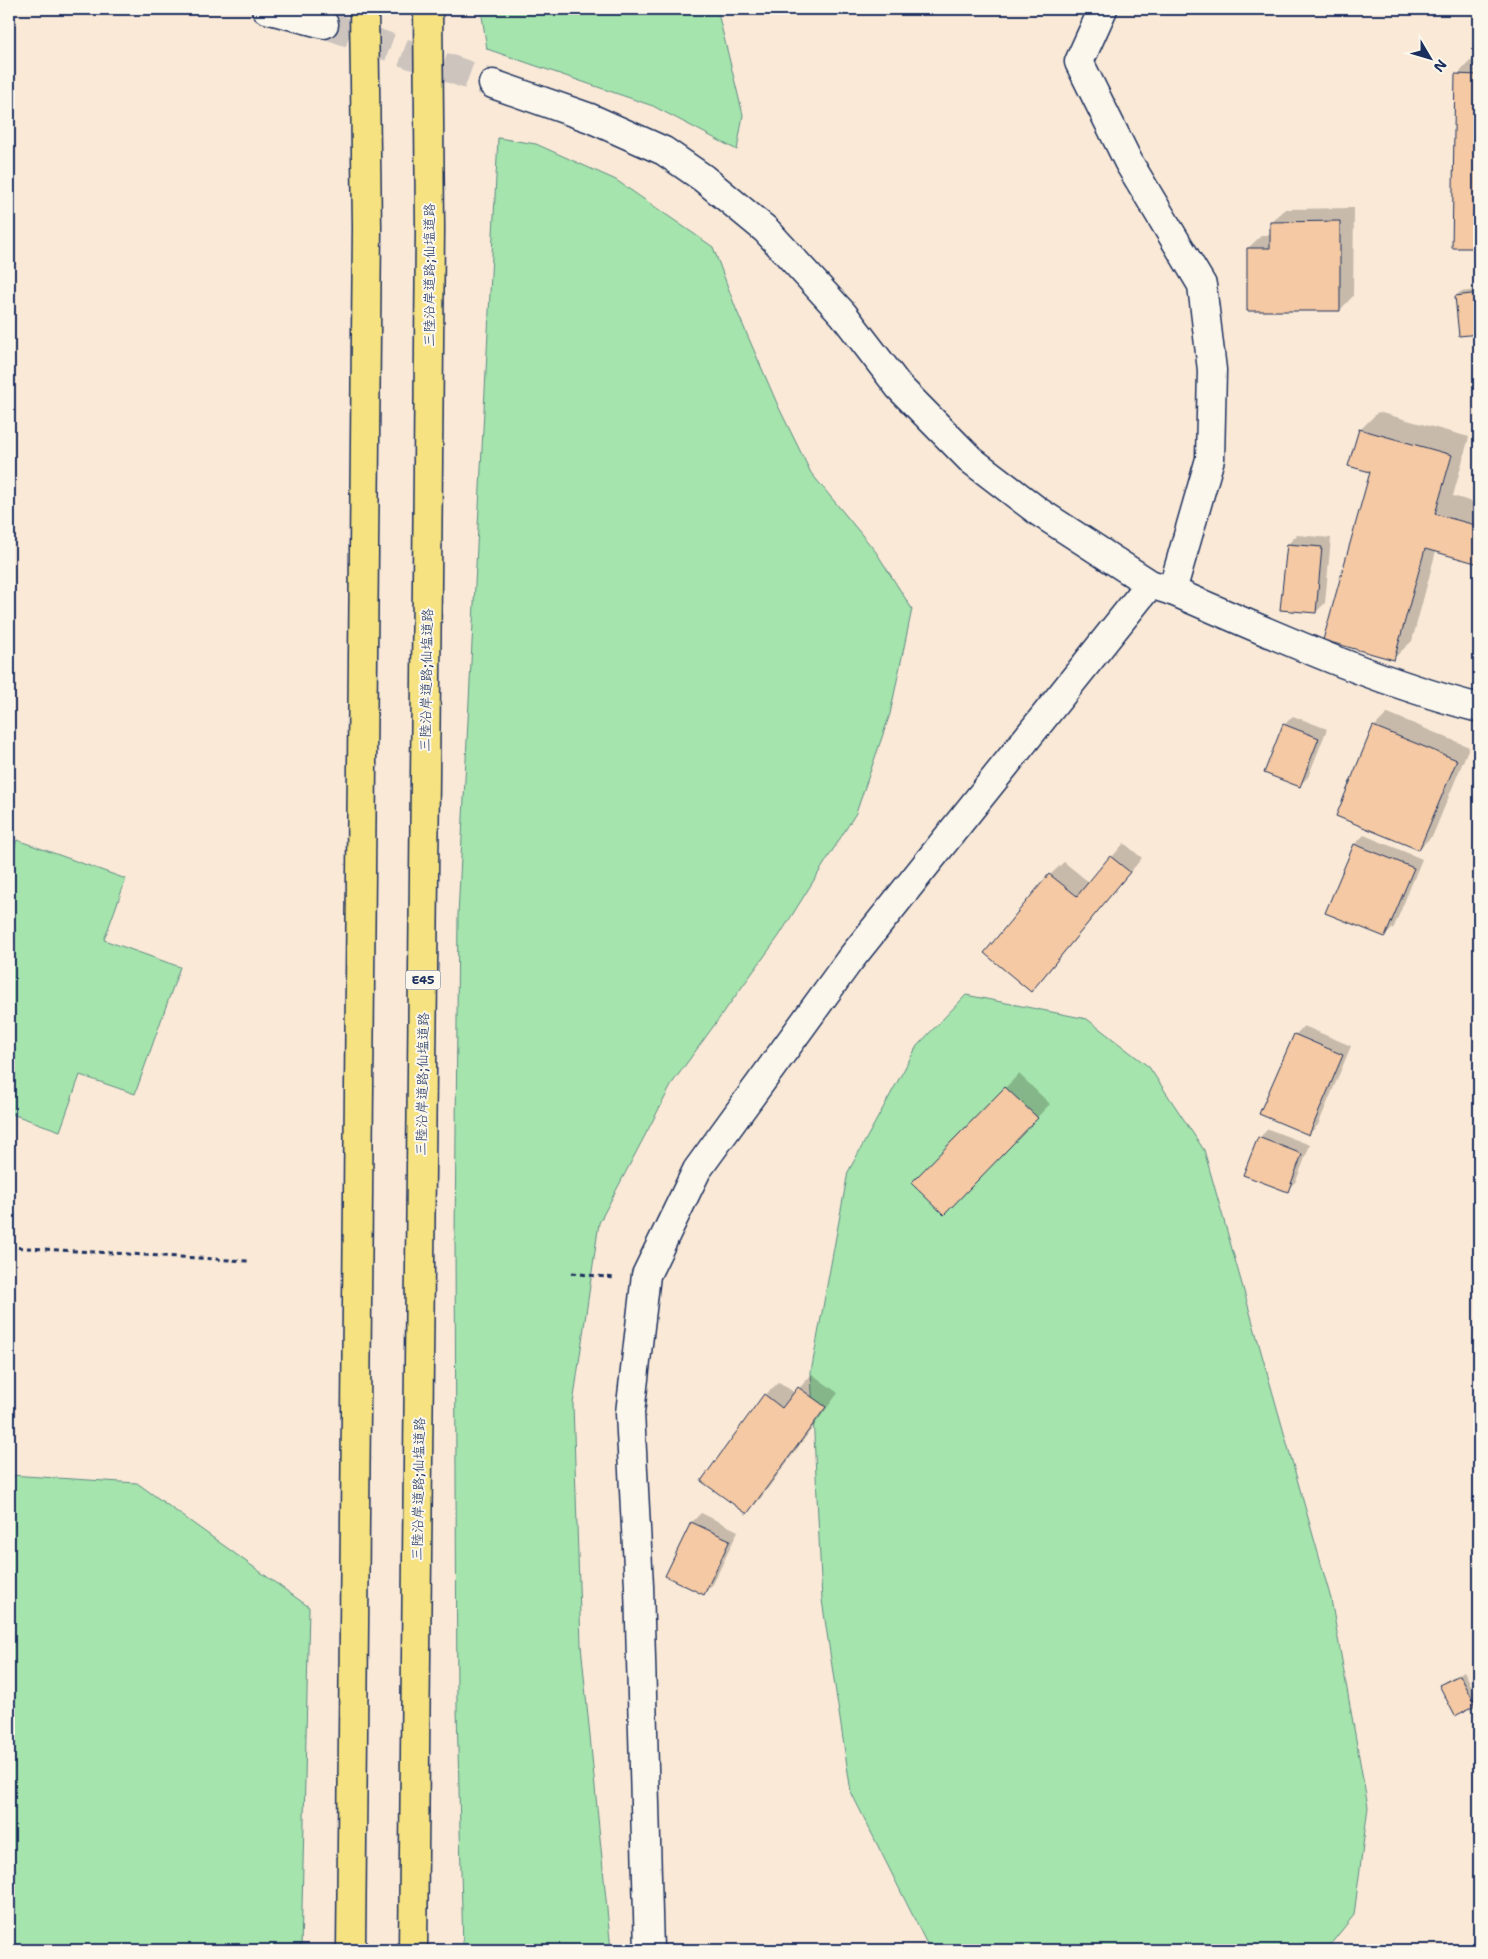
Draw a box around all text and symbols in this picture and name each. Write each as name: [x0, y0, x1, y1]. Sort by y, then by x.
north arrow: [1406, 32, 1456, 82]
text: N: [1430, 56, 1451, 76]
street label: 三陸沿岸道路;仙塩道路: [420, 203, 438, 347]
street label: 三陸沿岸道路;仙塩道路: [416, 608, 436, 752]
road number: E45: [406, 970, 440, 990]
street label: 三陸沿岸道路;仙塩道路: [412, 1012, 432, 1156]
street label: 三陸沿岸道路;仙塩道路: [408, 1417, 428, 1561]

